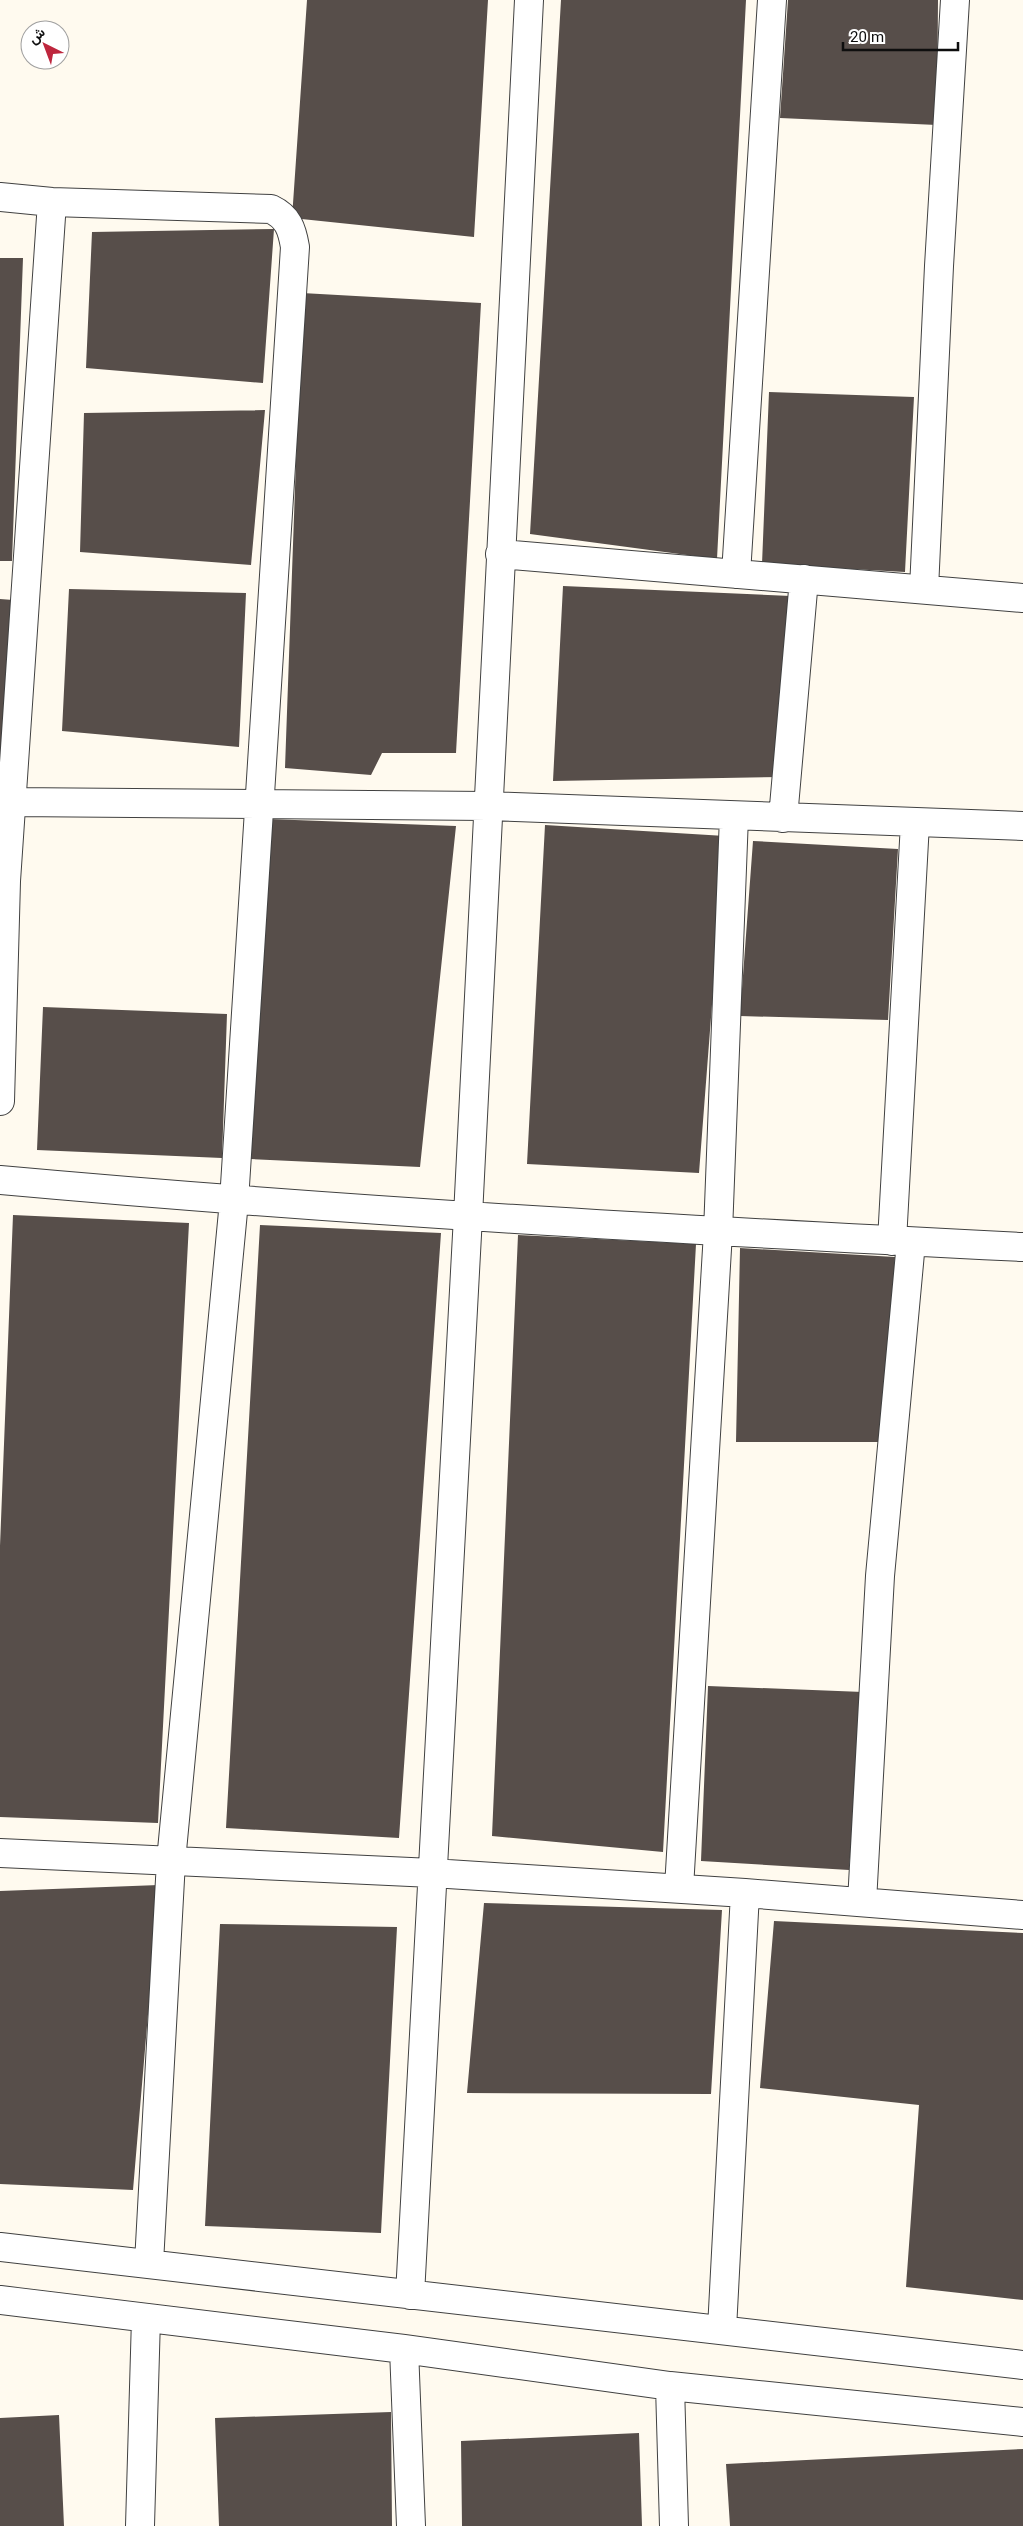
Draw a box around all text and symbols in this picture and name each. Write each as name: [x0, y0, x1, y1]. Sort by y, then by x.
north arrow: [20, 20, 70, 70]
scale bar: [843, 20, 958, 52]
text: ش: [24, 23, 51, 51]
text: 20 m: [850, 27, 884, 50]

